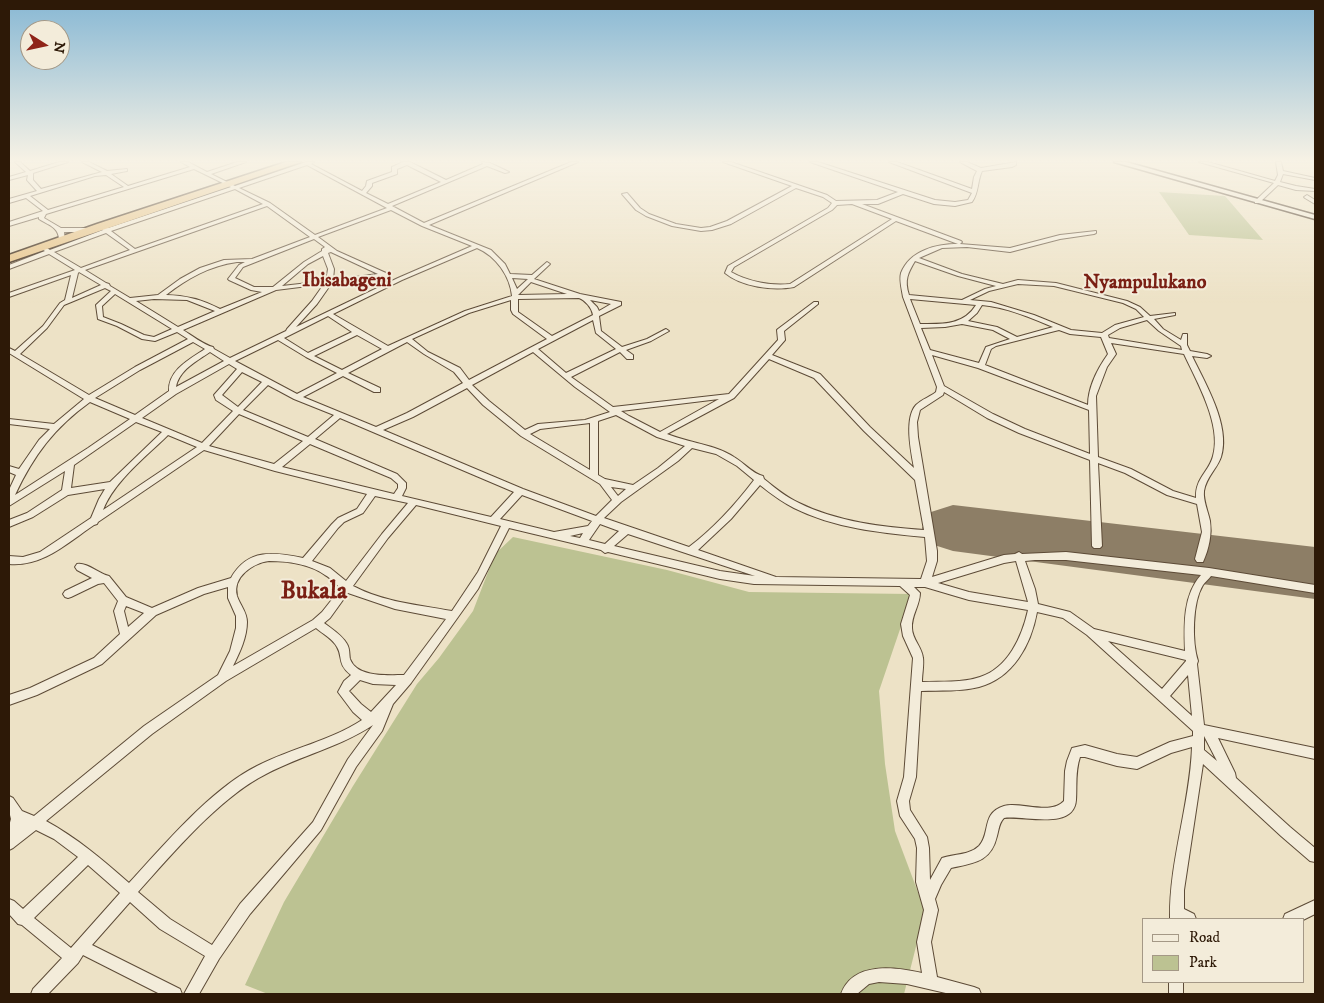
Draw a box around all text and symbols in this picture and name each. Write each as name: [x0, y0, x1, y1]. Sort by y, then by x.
north arrow: [20, 20, 70, 70]
text: N: [49, 40, 69, 55]
district label: Ibisabageni: [302, 270, 392, 294]
district label: Nyampulukano: [1084, 272, 1206, 296]
district label: Bukala: [281, 579, 347, 607]
legend: [1142, 918, 1304, 983]
text: Road: [1189, 928, 1220, 947]
text: Park: [1189, 953, 1217, 972]

